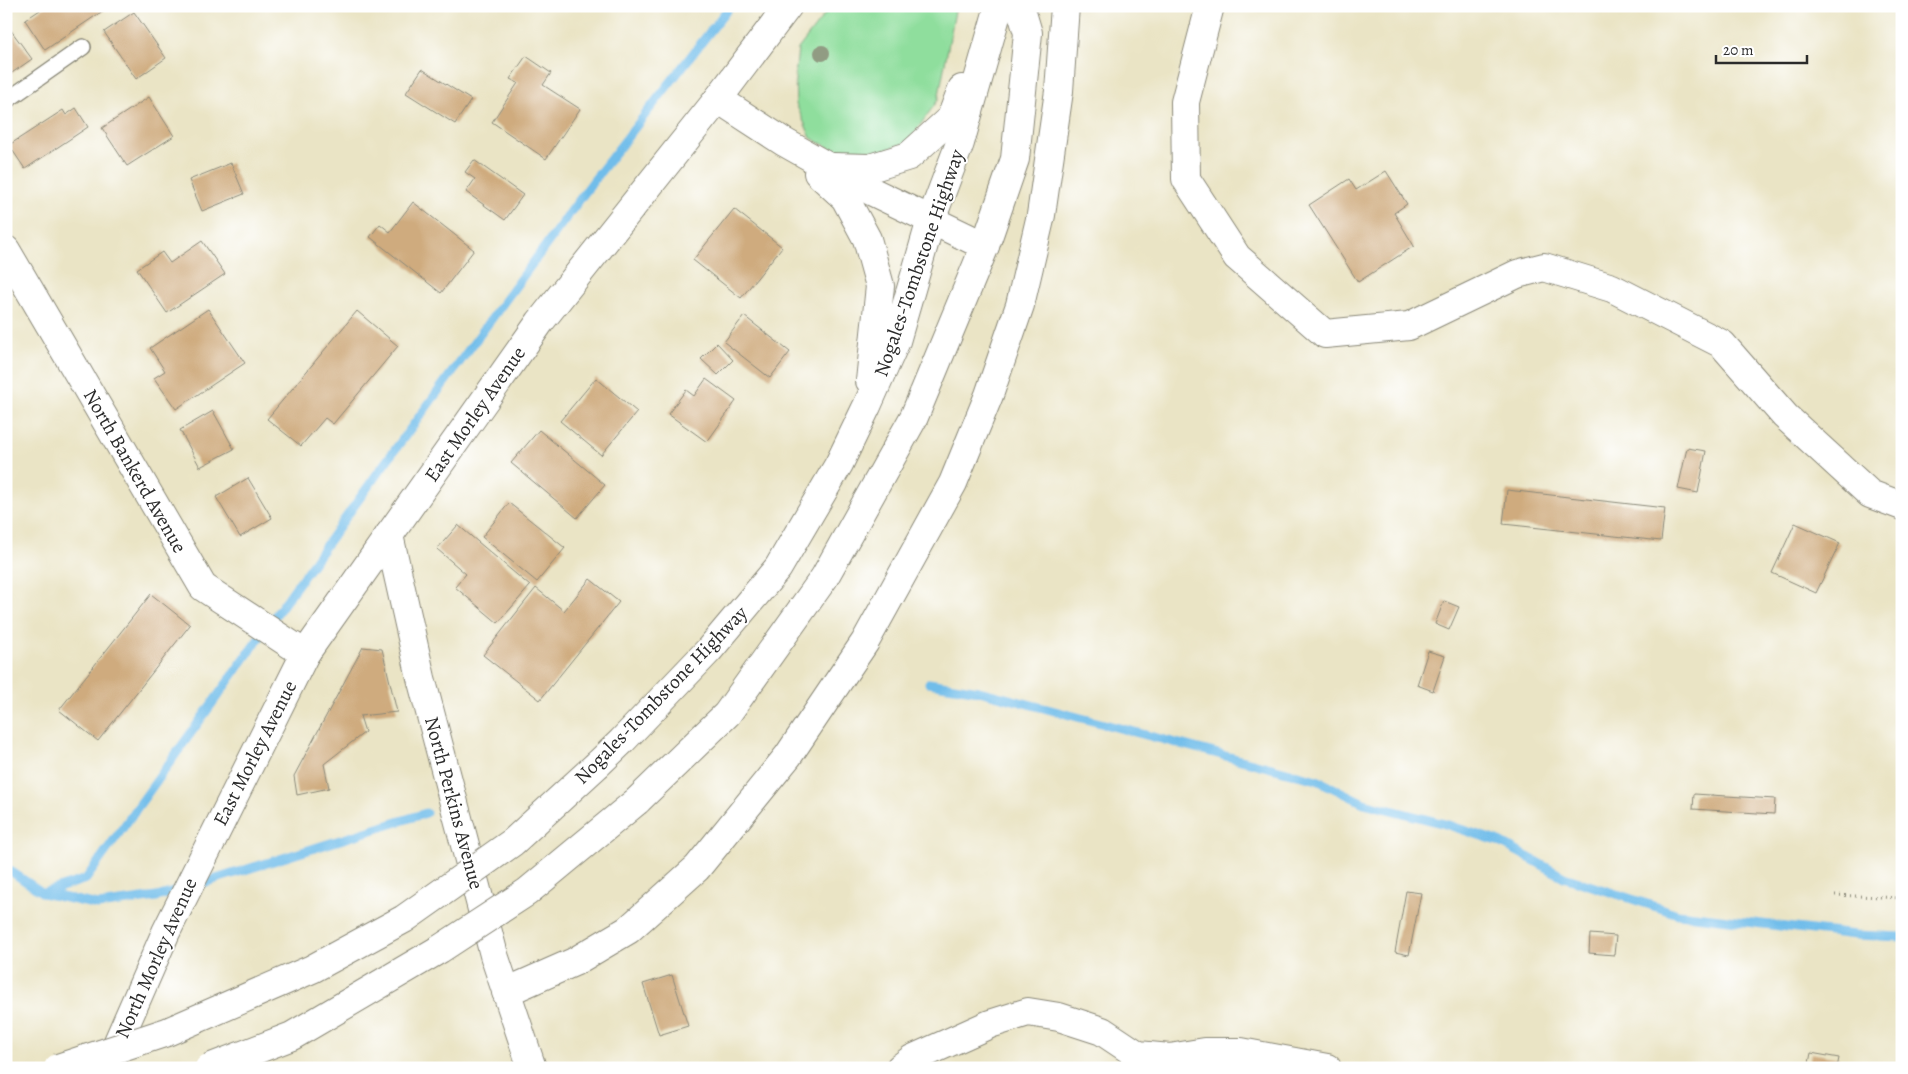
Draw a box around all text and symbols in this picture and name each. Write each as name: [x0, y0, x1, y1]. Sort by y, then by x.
scale bar: [1716, 32, 1807, 64]
text: 20 m: [1723, 40, 1754, 60]
street label: Nogales-Tombstone Highway: [867, 145, 971, 380]
street label: East Morley Avenue: [418, 341, 532, 487]
street label: North Bankerd Avenue: [77, 384, 193, 558]
street label: Nogales-Tombstone Highway: [568, 599, 754, 790]
street label: East Morley Avenue: [207, 676, 303, 830]
street label: North Perkins Avenue: [418, 714, 490, 892]
street label: North Morley Avenue: [108, 873, 204, 1043]

